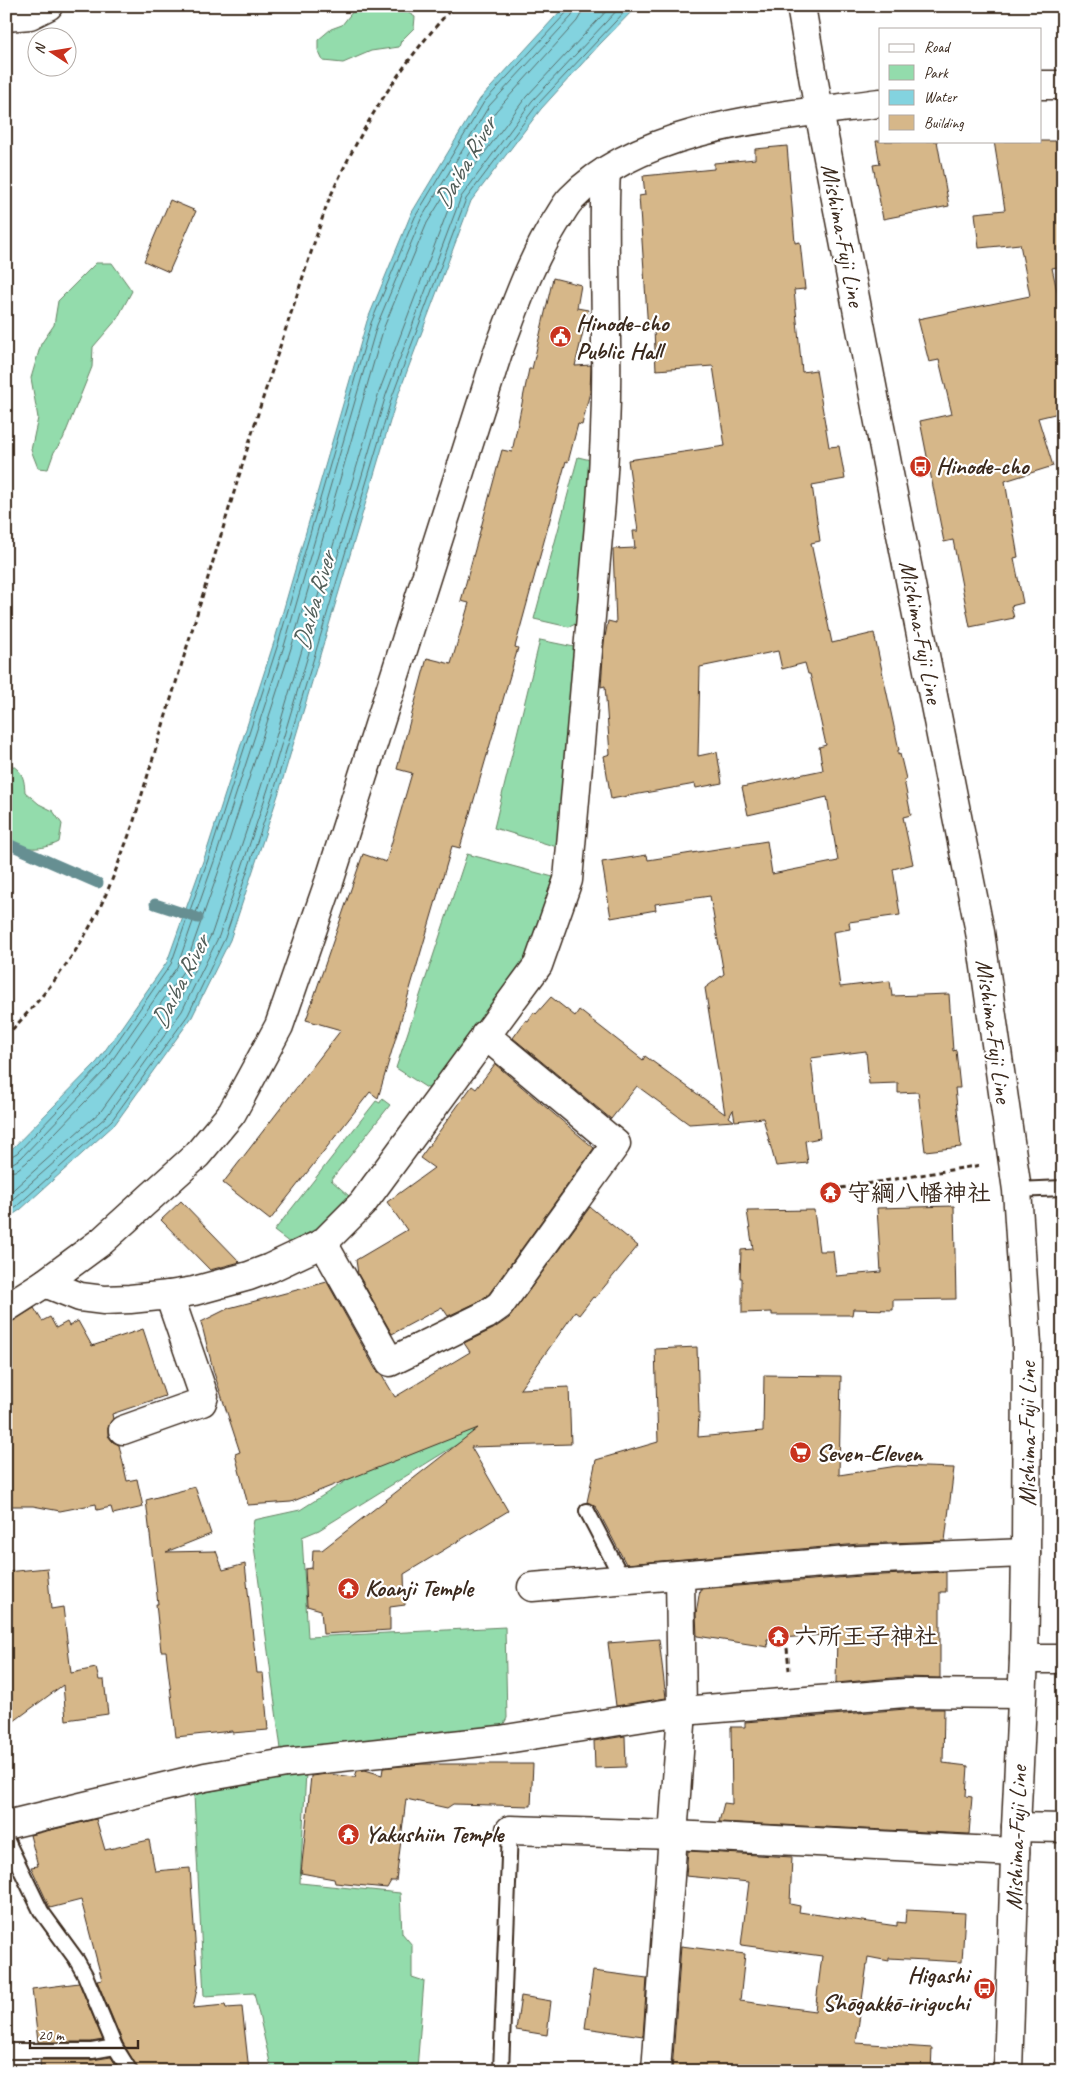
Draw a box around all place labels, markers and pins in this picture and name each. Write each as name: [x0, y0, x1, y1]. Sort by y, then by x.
place label: Hinode-cho Public Hall: [576, 308, 671, 366]
public building icon: Hinode-cho Public Hall: [548, 325, 572, 349]
place label: Hinode-cho: [936, 451, 1031, 481]
bus stop icon: Hinode-cho: [908, 454, 932, 478]
place label: 守綱八幡神社: [847, 1178, 991, 1208]
temple icon: 守綱八幡神社: [819, 1181, 843, 1205]
place label: Seven-Eleven: [816, 1438, 924, 1468]
supermarket icon: Seven-Eleven: [788, 1441, 812, 1465]
place label: Koanji Temple: [365, 1573, 475, 1603]
temple icon: Koanji Temple: [337, 1576, 361, 1600]
place label: 六所王子神社: [794, 1621, 938, 1651]
temple icon: 六所王子神社: [766, 1624, 790, 1648]
place label: Yakushiin Temple: [365, 1819, 505, 1849]
temple icon: Yakushiin Temple: [337, 1822, 361, 1846]
place label: Higashi Shōgakkō-iriguchi: [822, 1960, 972, 2018]
bus stop icon: Higashi Shōgakkō-iriguchi: [973, 1977, 997, 2001]

